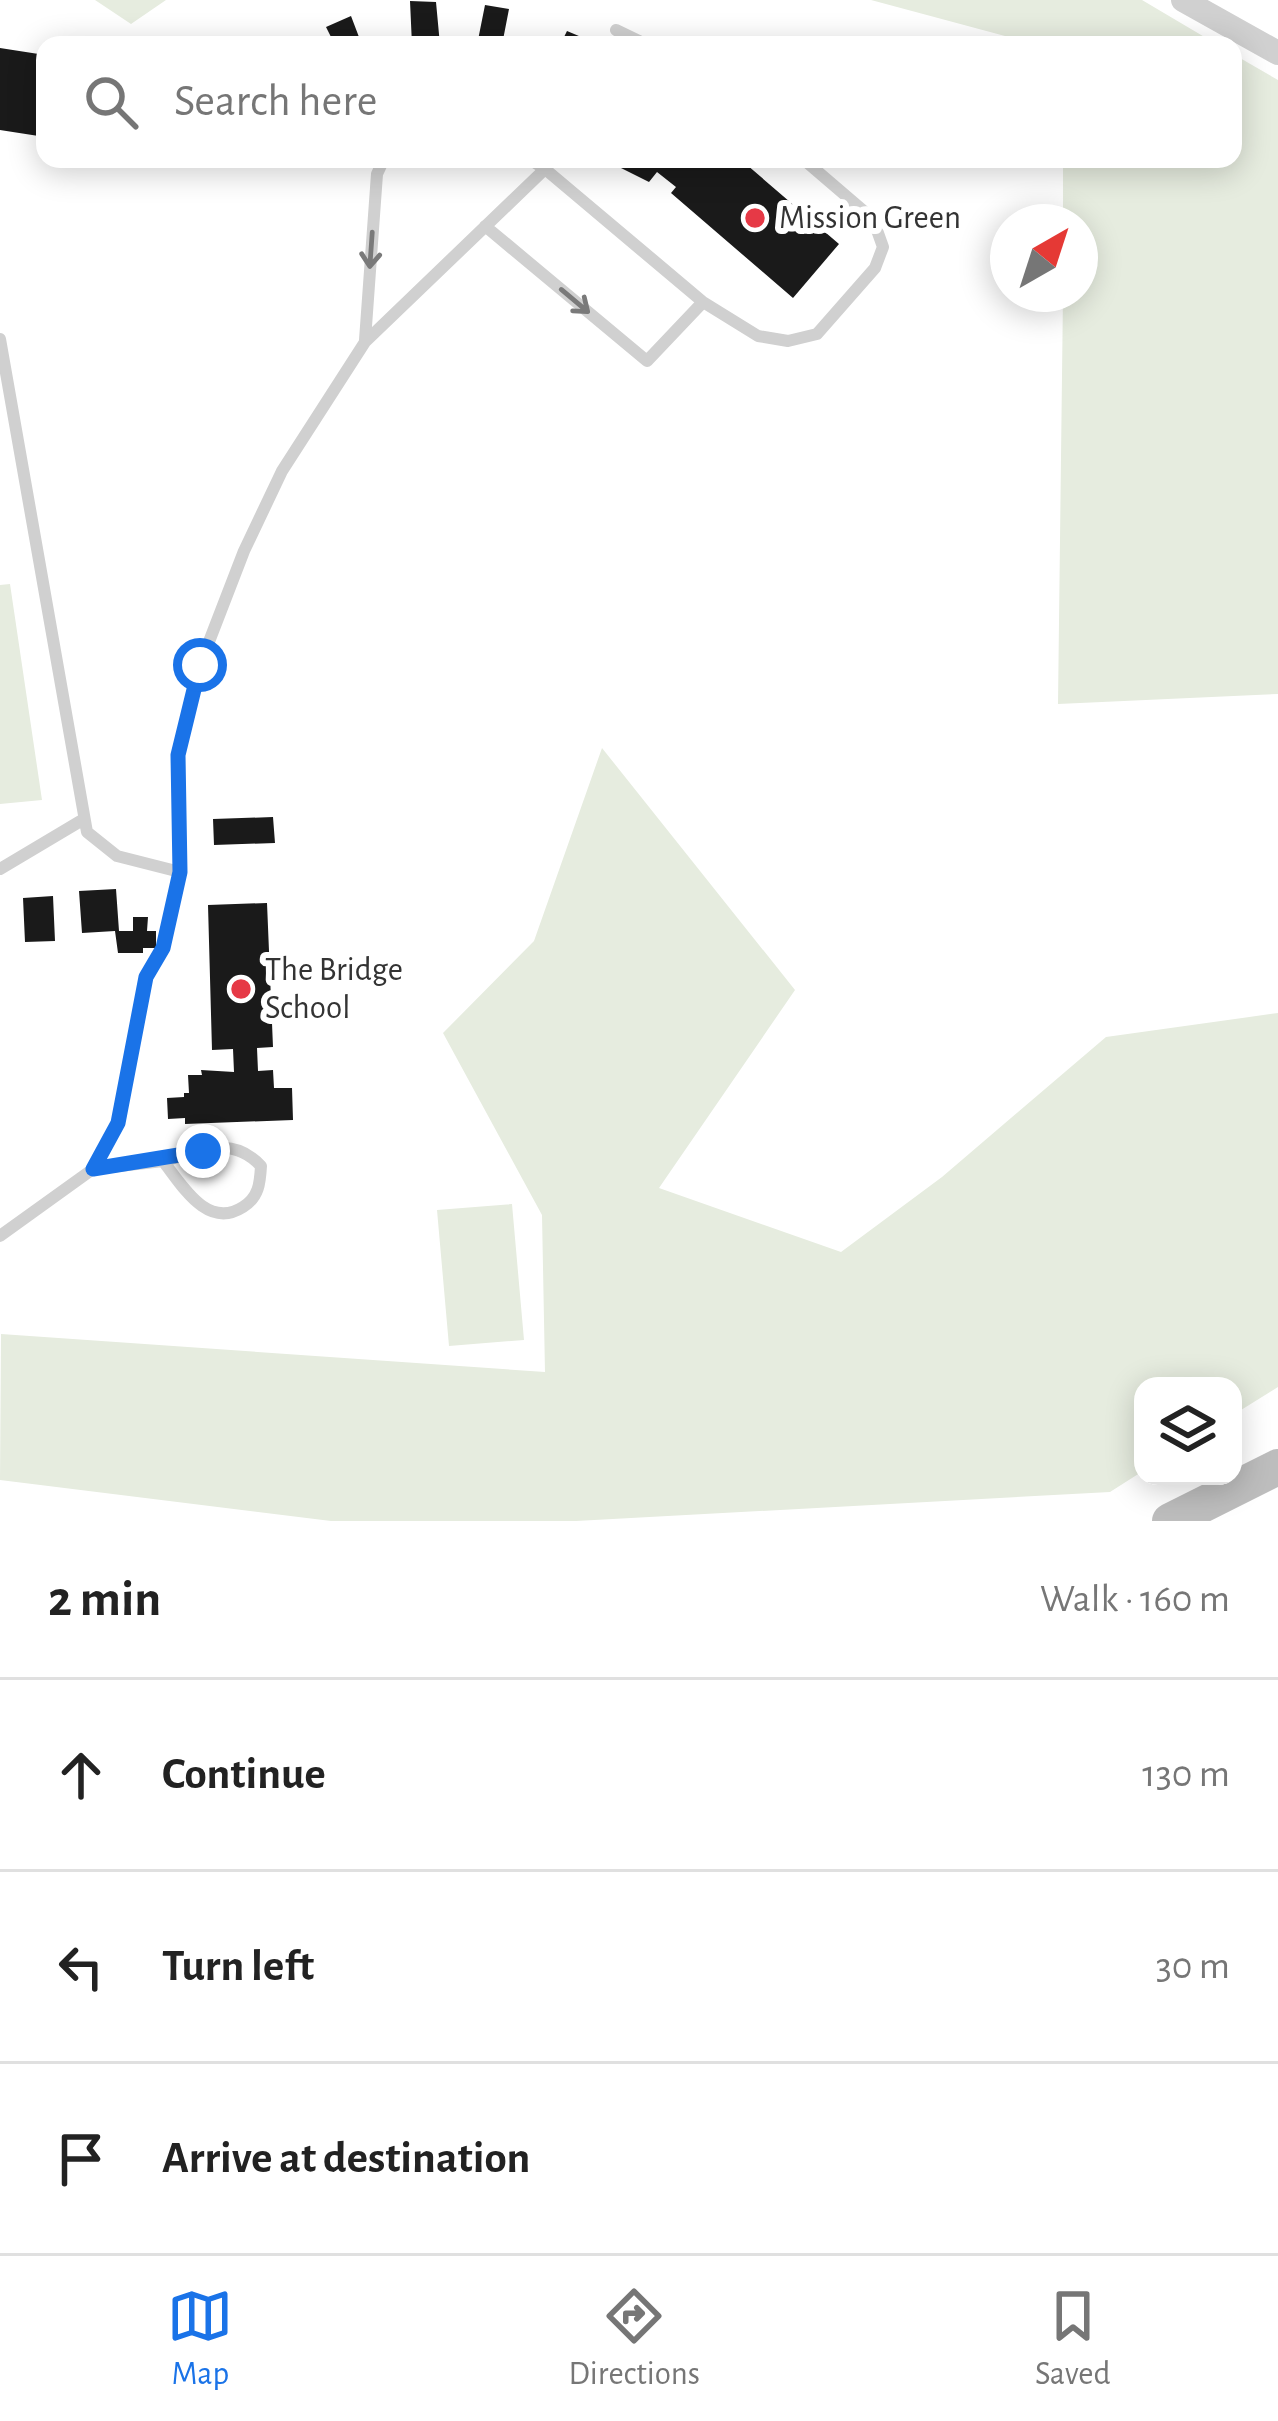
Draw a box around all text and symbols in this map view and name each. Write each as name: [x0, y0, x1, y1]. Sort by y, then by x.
search box: [36, 36, 1242, 168]
icon: search: [78, 69, 144, 135]
text: Search here: [174, 79, 377, 124]
place label: Mission Green: [779, 202, 961, 235]
north arrow: [990, 204, 1098, 312]
marker: Mission Green: [742, 205, 768, 231]
one-way arrow: [360, 230, 383, 269]
one-way arrow: [559, 287, 590, 315]
route start: [173, 638, 227, 692]
place label: The Bridge School: [265, 954, 403, 1025]
marker: The Bridge School: [228, 976, 254, 1002]
route end: [176, 1124, 230, 1178]
map controls: [1134, 1377, 1242, 1485]
button: layers: [1134, 1377, 1242, 1485]
text: 2 min: [48, 1574, 161, 1625]
text: Walk · 160 m: [1040, 1580, 1230, 1619]
icon: ahead: [48, 1742, 114, 1808]
text: Continue: [162, 1752, 326, 1797]
text: 130 m: [1142, 1755, 1230, 1794]
icon: left: [48, 1934, 114, 2000]
text: Turn left: [162, 1944, 314, 1989]
text: 30 m: [1156, 1947, 1230, 1986]
icon: arrive: [48, 2126, 114, 2192]
text: Arrive at destination: [162, 2136, 530, 2181]
tab: Map: [167, 2283, 233, 2395]
tab: Directions: [568, 2283, 700, 2395]
tab: Saved: [1035, 2283, 1110, 2395]

